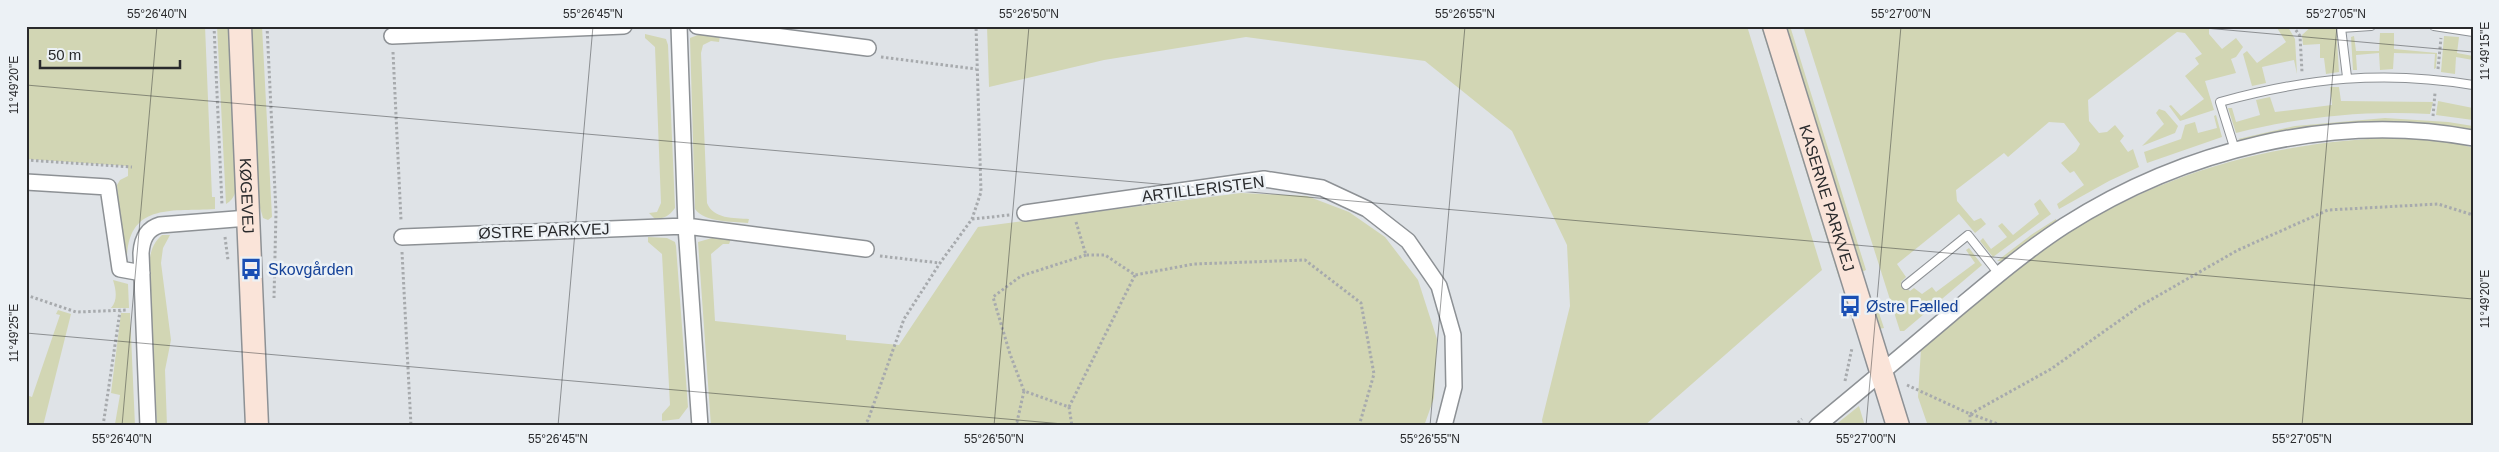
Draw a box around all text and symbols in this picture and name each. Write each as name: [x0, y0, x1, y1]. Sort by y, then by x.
text: 55°26'40"N: [127, 7, 187, 21]
text: 55°26'45"N: [563, 7, 623, 21]
text: 55°26'50"N: [999, 7, 1059, 21]
text: 55°26'55"N: [1435, 7, 1495, 21]
text: 55°27'00"N: [1871, 7, 1931, 21]
text: 55°27'05"N: [2306, 7, 2366, 21]
text: 11°49'15"E: [2478, 22, 2492, 80]
scale bar: [40, 38, 180, 70]
text: 50 m: [48, 46, 81, 63]
text: 11°49'20"E: [7, 56, 21, 114]
street label: KASERNE PARKVEJ: [1797, 122, 1858, 273]
street label: KØGEVEJ: [237, 158, 257, 234]
street label: ARTILLERISTEN: [1141, 173, 1265, 205]
street label: ØSTRE PARKVEJ: [478, 220, 610, 242]
bus stop icon: Skovgården: [238, 256, 264, 282]
place label: Skovgården: [268, 261, 353, 278]
text: 11°49'20"E: [2478, 270, 2492, 328]
bus stop icon: Østre Fælled: [1837, 293, 1863, 319]
place label: Østre Fælled: [1866, 298, 1958, 315]
text: 11°49'25"E: [7, 304, 21, 362]
text: 55°26'40"N: [92, 432, 152, 446]
text: 55°26'45"N: [528, 432, 588, 446]
text: 55°26'50"N: [964, 432, 1024, 446]
text: 55°26'55"N: [1400, 432, 1460, 446]
text: 55°27'00"N: [1836, 432, 1896, 446]
text: 55°27'05"N: [2272, 432, 2332, 446]

